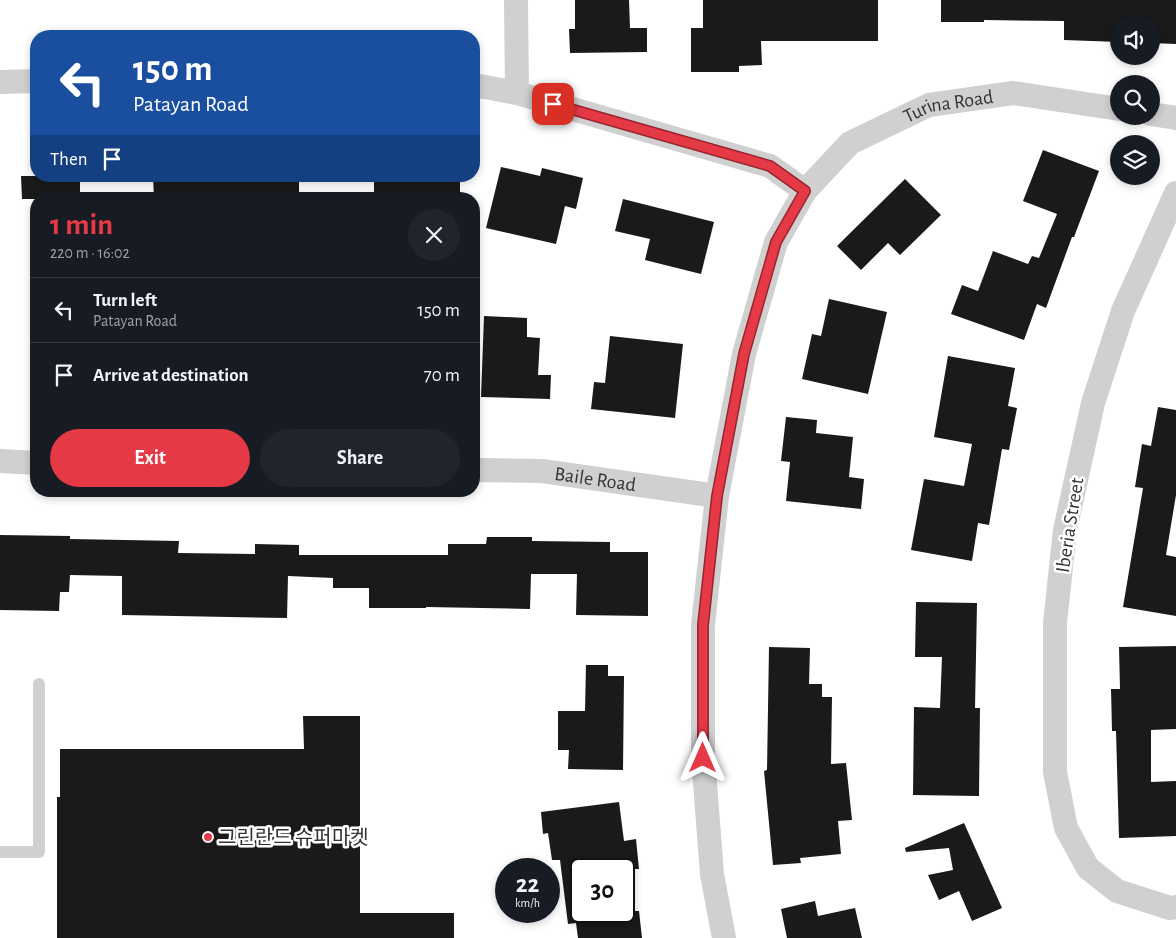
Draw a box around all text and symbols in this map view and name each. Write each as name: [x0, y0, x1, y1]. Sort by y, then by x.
map controls: [1110, 15, 1160, 185]
button: sound: [1110, 15, 1160, 65]
icon: left: [50, 50, 115, 115]
text: 150 m: [133, 52, 213, 87]
button: search: [1110, 75, 1160, 125]
pin: [532, 83, 574, 125]
street label: Turina Road: [900, 87, 995, 127]
icon: arrive: [539, 90, 567, 118]
text: Patayan Road: [133, 93, 249, 115]
button: layers: [1110, 135, 1160, 185]
icon: arrive: [98, 145, 126, 173]
text: Then: [50, 150, 88, 169]
button: close: [408, 209, 460, 261]
text: 1 min: [50, 210, 113, 240]
text: 220 m · 16:02: [50, 245, 130, 261]
text: Turn left: [93, 291, 157, 310]
icon: left: [50, 296, 78, 324]
text: 150 m: [417, 301, 460, 320]
text: Patayan Road: [93, 313, 177, 329]
icon: arrive: [50, 361, 78, 389]
text: Arrive at destination: [93, 366, 249, 385]
text: 70 m: [424, 366, 460, 385]
button: Exit: [50, 429, 250, 487]
button: Share: [260, 429, 460, 487]
street label: Baile Road: [553, 464, 637, 495]
street label: Iberia Street: [1053, 476, 1087, 574]
position arrow: [676, 731, 728, 783]
place label: 그린란드 슈퍼마켓: [218, 827, 369, 848]
marker: 그린란드 슈퍼마켓: [202, 831, 214, 843]
speed limit sign: 30: [570, 858, 635, 923]
text: 22: [516, 872, 539, 897]
text: km/h: [515, 897, 540, 909]

